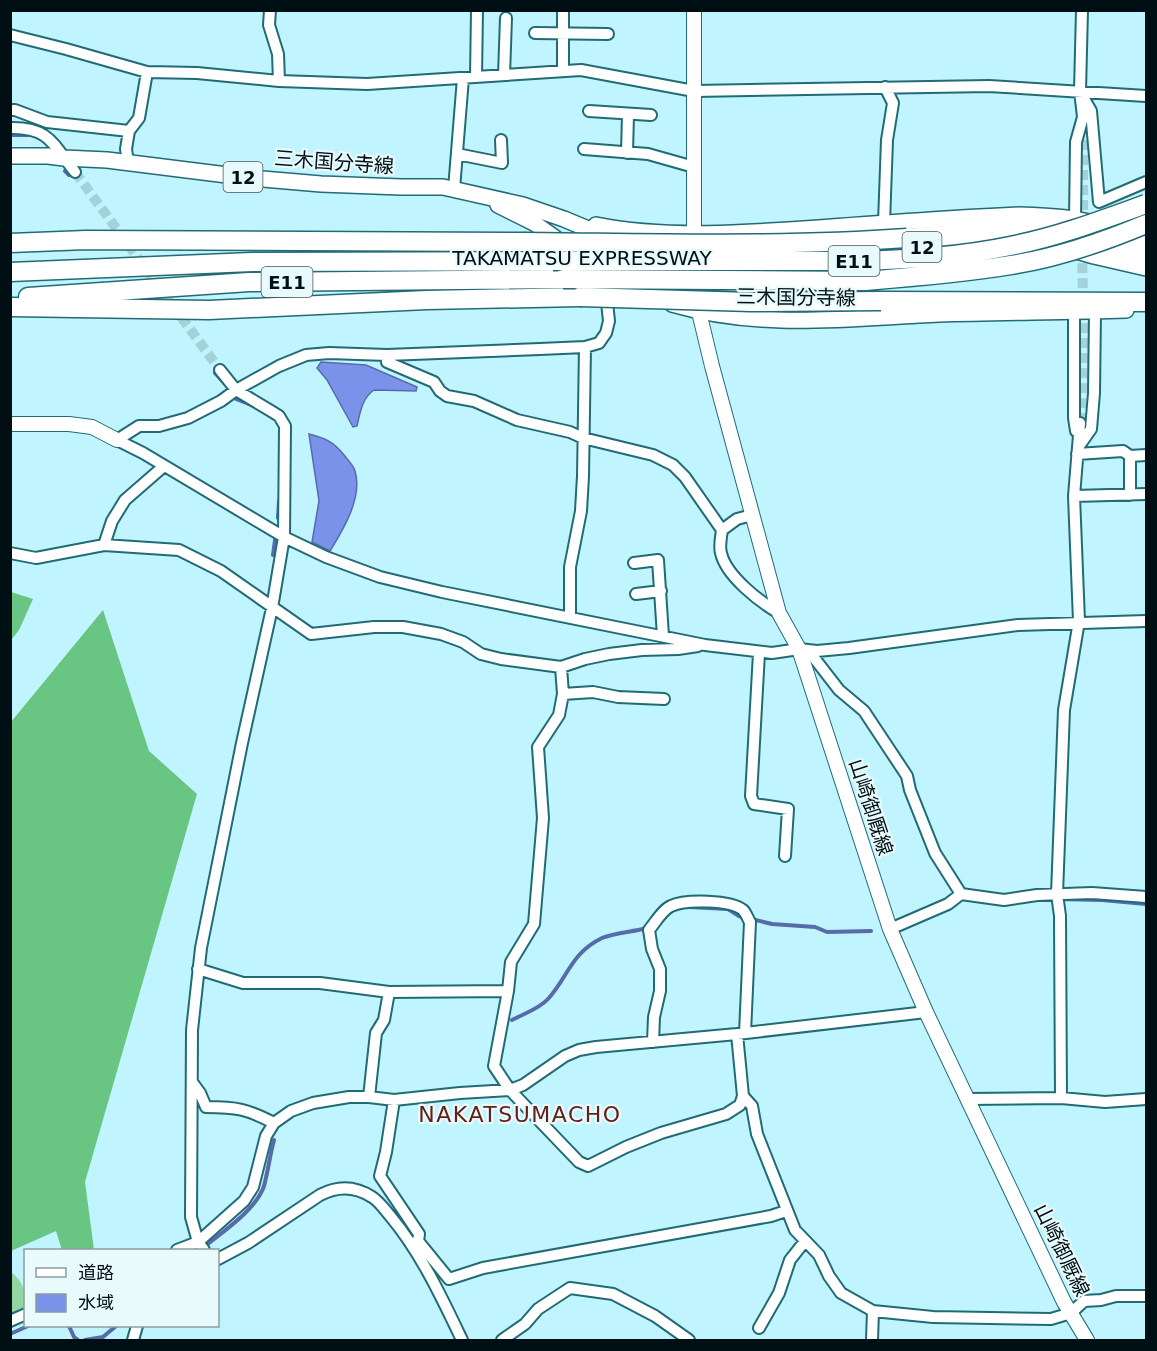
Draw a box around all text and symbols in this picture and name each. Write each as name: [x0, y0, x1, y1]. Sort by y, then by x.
street label: 三木国分寺線: [273, 146, 395, 178]
road number: 12: [224, 162, 262, 192]
road number: 12: [902, 232, 942, 262]
street label: TAKAMATSU EXPRESSWAY: [451, 246, 712, 270]
road number: E11: [828, 246, 880, 276]
road number: E11: [262, 267, 312, 297]
street label: 三木国分寺線: [736, 284, 856, 310]
street label: 山崎御厩線: [844, 756, 898, 858]
district label: NAKATSUMACHO: [418, 1102, 622, 1127]
street label: 山崎御厩線: [1029, 1200, 1095, 1300]
legend: [24, 1249, 219, 1327]
text: 道路: [78, 1262, 114, 1283]
text: 水域: [78, 1292, 114, 1313]

